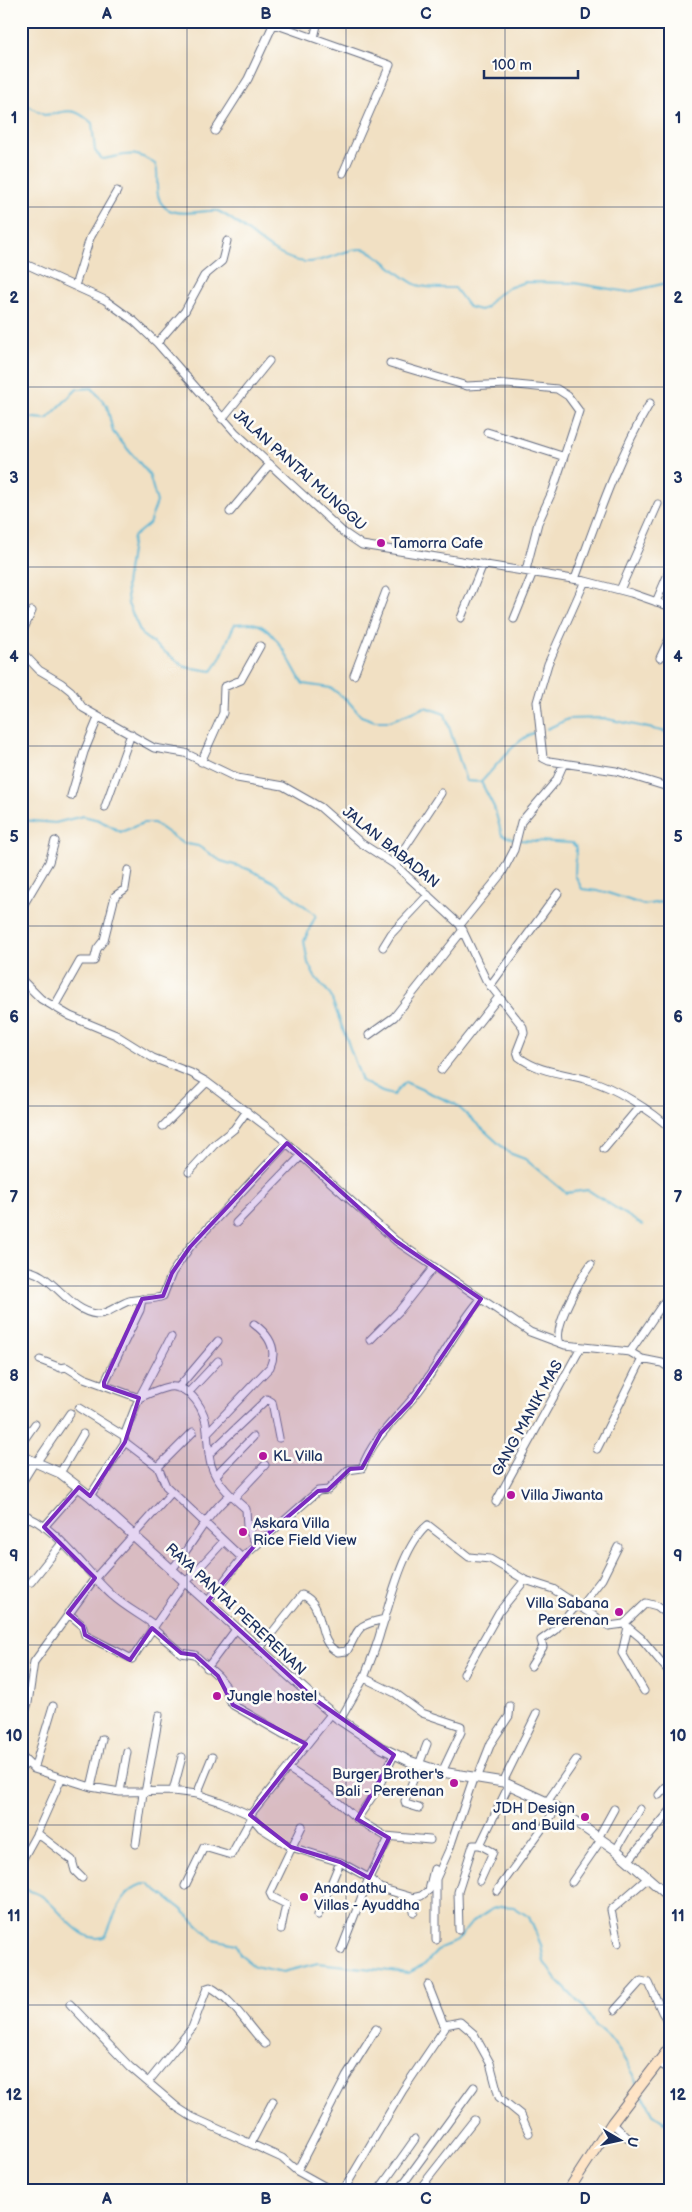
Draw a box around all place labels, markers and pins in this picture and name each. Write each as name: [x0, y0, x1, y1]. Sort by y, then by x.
place label: Tamorra Cafe: [391, 534, 483, 553]
marker: Tamorra Cafe: [375, 537, 387, 549]
place label: KL Villa: [273, 1447, 323, 1466]
marker: KL Villa: [257, 1450, 269, 1462]
place label: Villa Jiwanta: [521, 1486, 603, 1505]
marker: Villa Jiwanta: [505, 1489, 517, 1501]
place label: Askara Villa Rice Field View: [253, 1514, 357, 1550]
marker: Askara Villa Rice Field View: [237, 1526, 249, 1538]
place label: Villa Sabana Pererenan: [526, 1594, 609, 1630]
marker: Villa Sabana Pererenan: [613, 1606, 625, 1618]
place label: Jungle hostel: [227, 1687, 317, 1706]
marker: Jungle hostel: [211, 1690, 223, 1702]
place label: Burger Brother's Bali - Pererenan: [332, 1765, 445, 1801]
marker: Burger Brother's Bali - Pererenan: [448, 1777, 460, 1789]
place label: JDH Design and Build: [493, 1799, 575, 1835]
marker: JDH Design and Build: [579, 1811, 591, 1823]
place label: Anandathu Villas - Ayuddha: [314, 1879, 420, 1915]
marker: Anandathu Villas - Ayuddha: [298, 1891, 310, 1903]

